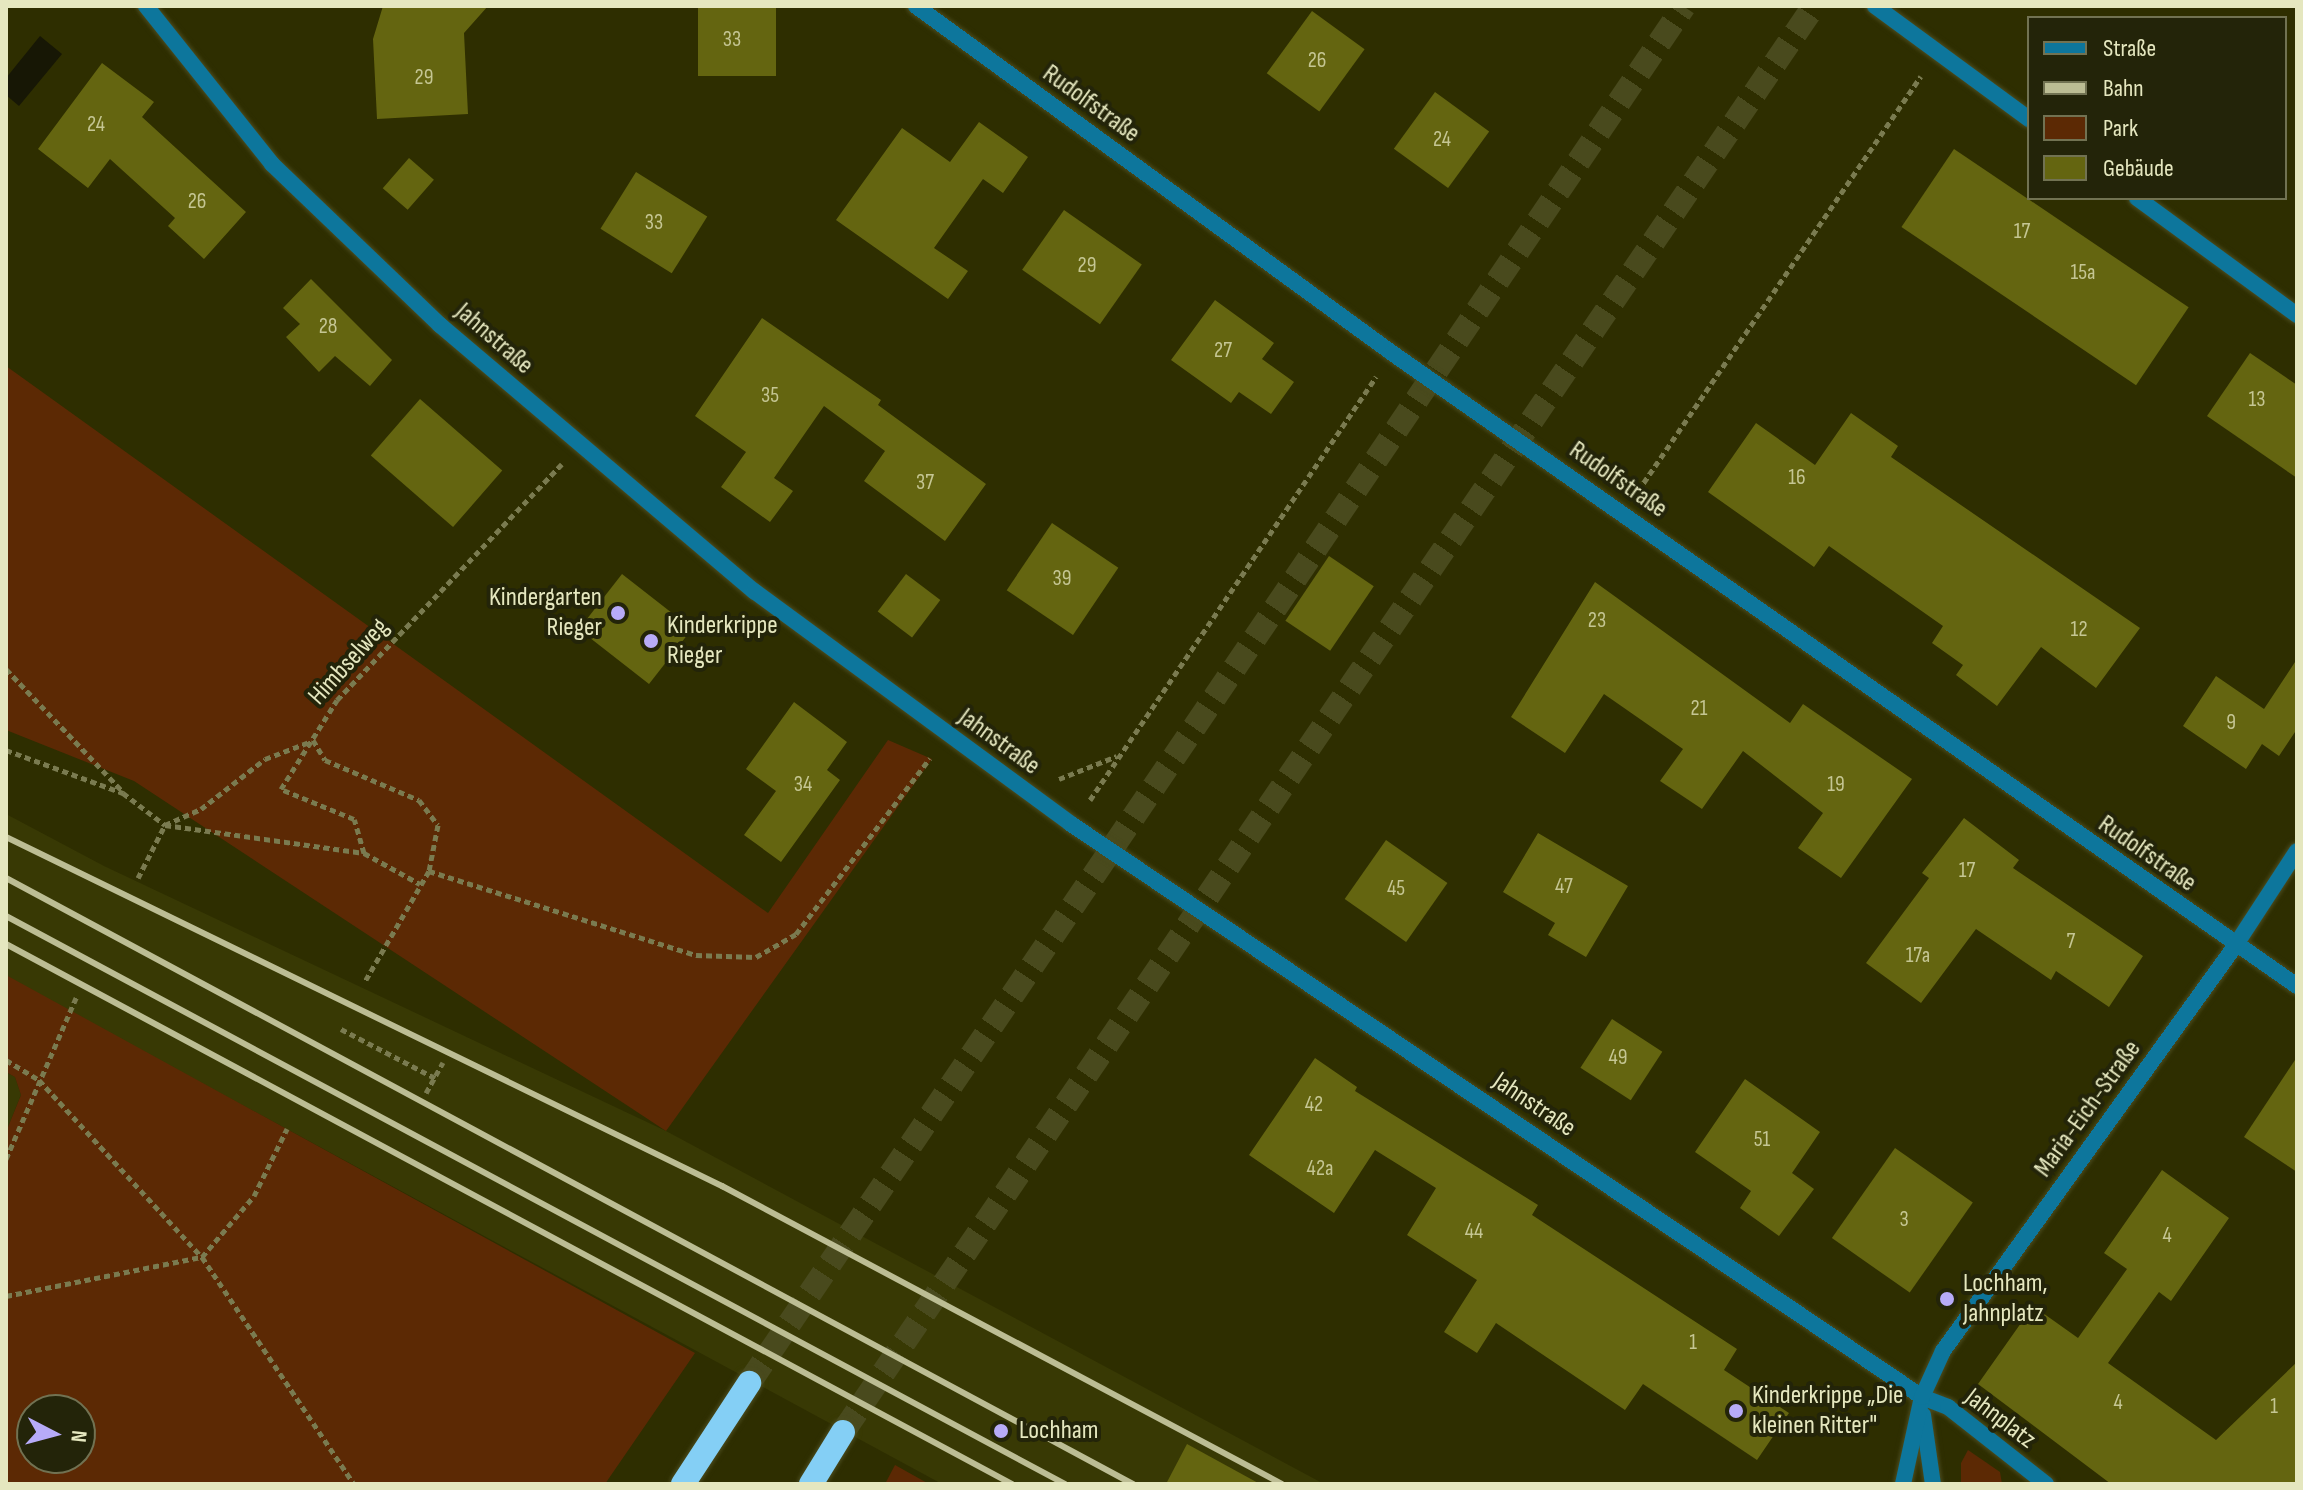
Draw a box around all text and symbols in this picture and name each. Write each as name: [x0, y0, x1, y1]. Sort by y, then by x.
legend: [2027, 16, 2287, 200]
house number: 33: [723, 27, 741, 53]
text: Straße: [2103, 34, 2156, 63]
house number: 26: [1308, 48, 1326, 74]
street label: Rudolfstraße: [1036, 58, 1146, 150]
house number: 29: [415, 65, 433, 91]
text: Bahn: [2103, 74, 2144, 103]
house number: 24: [87, 112, 105, 138]
text: Park: [2103, 114, 2138, 143]
house number: 24: [1433, 127, 1451, 153]
text: Gebäude: [2103, 154, 2174, 183]
house number: 26: [188, 189, 206, 215]
house number: 33: [645, 210, 663, 236]
house number: 17: [2014, 219, 2030, 245]
house number: 29: [1078, 253, 1096, 279]
house number: 15a: [2071, 260, 2095, 286]
street label: Jahnstraße: [449, 297, 539, 381]
house number: 28: [319, 314, 337, 340]
house number: 27: [1214, 338, 1232, 364]
house number: 35: [761, 383, 779, 409]
house number: 13: [2249, 387, 2265, 413]
street label: Rudolfstraße: [1563, 435, 1673, 525]
house number: 16: [1788, 465, 1806, 491]
house number: 37: [916, 470, 934, 496]
house number: 39: [1053, 566, 1071, 592]
place label: Kindergarten Rieger: [489, 582, 602, 644]
marker: Kindergarten Rieger: [609, 604, 627, 622]
house number: 23: [1588, 608, 1606, 634]
place label: Kinderkrippe Rieger: [667, 610, 778, 672]
street label: Himbselweg: [302, 612, 396, 712]
house number: 12: [2070, 617, 2088, 643]
marker: Kinderkrippe Rieger: [642, 632, 660, 650]
house number: 21: [1691, 696, 1707, 722]
street label: Jahnstraße: [952, 702, 1046, 782]
house number: 9: [2226, 710, 2236, 736]
house number: 34: [794, 772, 812, 798]
house number: 19: [1827, 772, 1845, 798]
street label: Rudolfstraße: [2092, 809, 2202, 899]
house number: 17: [1959, 858, 1975, 884]
house number: 47: [1555, 874, 1573, 900]
house number: 45: [1387, 876, 1405, 902]
house number: 7: [2067, 929, 2075, 955]
house number: 17a: [1906, 943, 1930, 969]
street label: Maria-Eich-Straße: [2028, 1035, 2148, 1183]
house number: 49: [1609, 1045, 1627, 1071]
street label: Jahnstraße: [1487, 1066, 1581, 1144]
house number: 42: [1305, 1092, 1323, 1118]
house number: 51: [1754, 1127, 1770, 1153]
house number: 42a: [1307, 1156, 1333, 1182]
house number: 3: [1899, 1207, 1909, 1233]
house number: 44: [1465, 1219, 1483, 1245]
house number: 4: [2162, 1223, 2172, 1249]
place label: Lochham, Jahnplatz: [1963, 1268, 2047, 1330]
marker: Lochham, Jahnplatz: [1938, 1290, 1956, 1308]
house number: 1: [1689, 1330, 1697, 1356]
place label: Kinderkrippe „Die kleinen Ritter": [1752, 1380, 1903, 1442]
street label: Jahnplatz: [1958, 1382, 2042, 1456]
house number: 4: [2113, 1390, 2123, 1416]
north arrow: [16, 1394, 96, 1474]
house number: 1: [2270, 1394, 2278, 1420]
marker: Kinderkrippe „Die kleinen Ritter": [1727, 1402, 1745, 1420]
place label: Lochham: [1019, 1415, 1098, 1447]
marker: Lochham: [990, 1420, 1012, 1442]
text: N: [64, 1429, 92, 1444]

